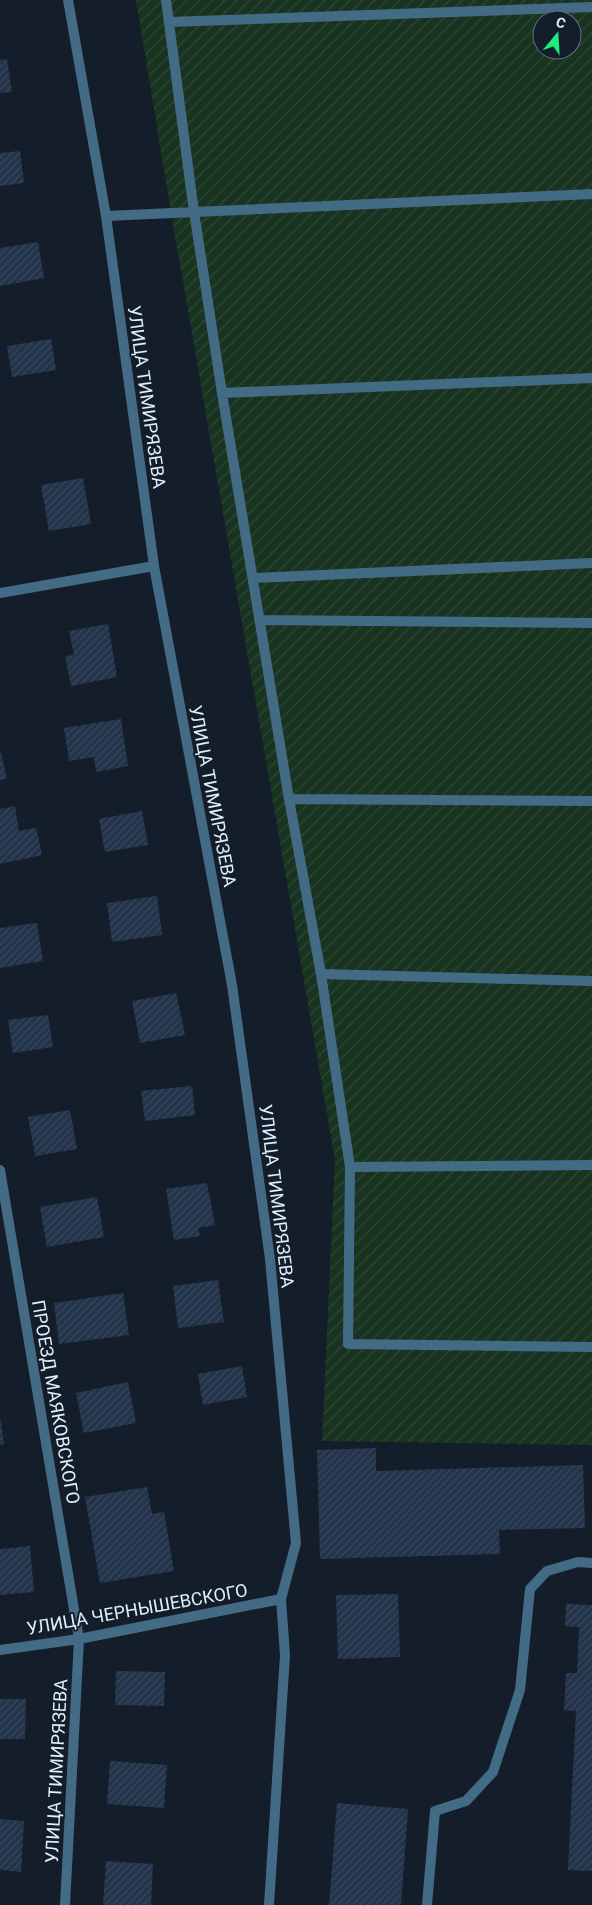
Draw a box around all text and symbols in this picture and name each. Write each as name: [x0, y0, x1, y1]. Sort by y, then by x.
north arrow: [532, 10, 582, 60]
text: С: [554, 14, 568, 32]
street label: УЛИЦА ТИМИРЯЗЕВА: [124, 304, 170, 490]
street label: УЛИЦА ТИМИРЯЗЕВА: [185, 703, 241, 889]
street label: УЛИЦА ТИМИРЯЗЕВА: [255, 1103, 299, 1289]
street label: ПРОЕЗД МАЯКОВСКОГО: [28, 1298, 84, 1506]
street label: УЛИЦА ЧЕРНЫШЕВСКОГО: [25, 1579, 249, 1639]
street label: УЛИЦА ТИМИРЯЗЕВА: [41, 1678, 71, 1864]

